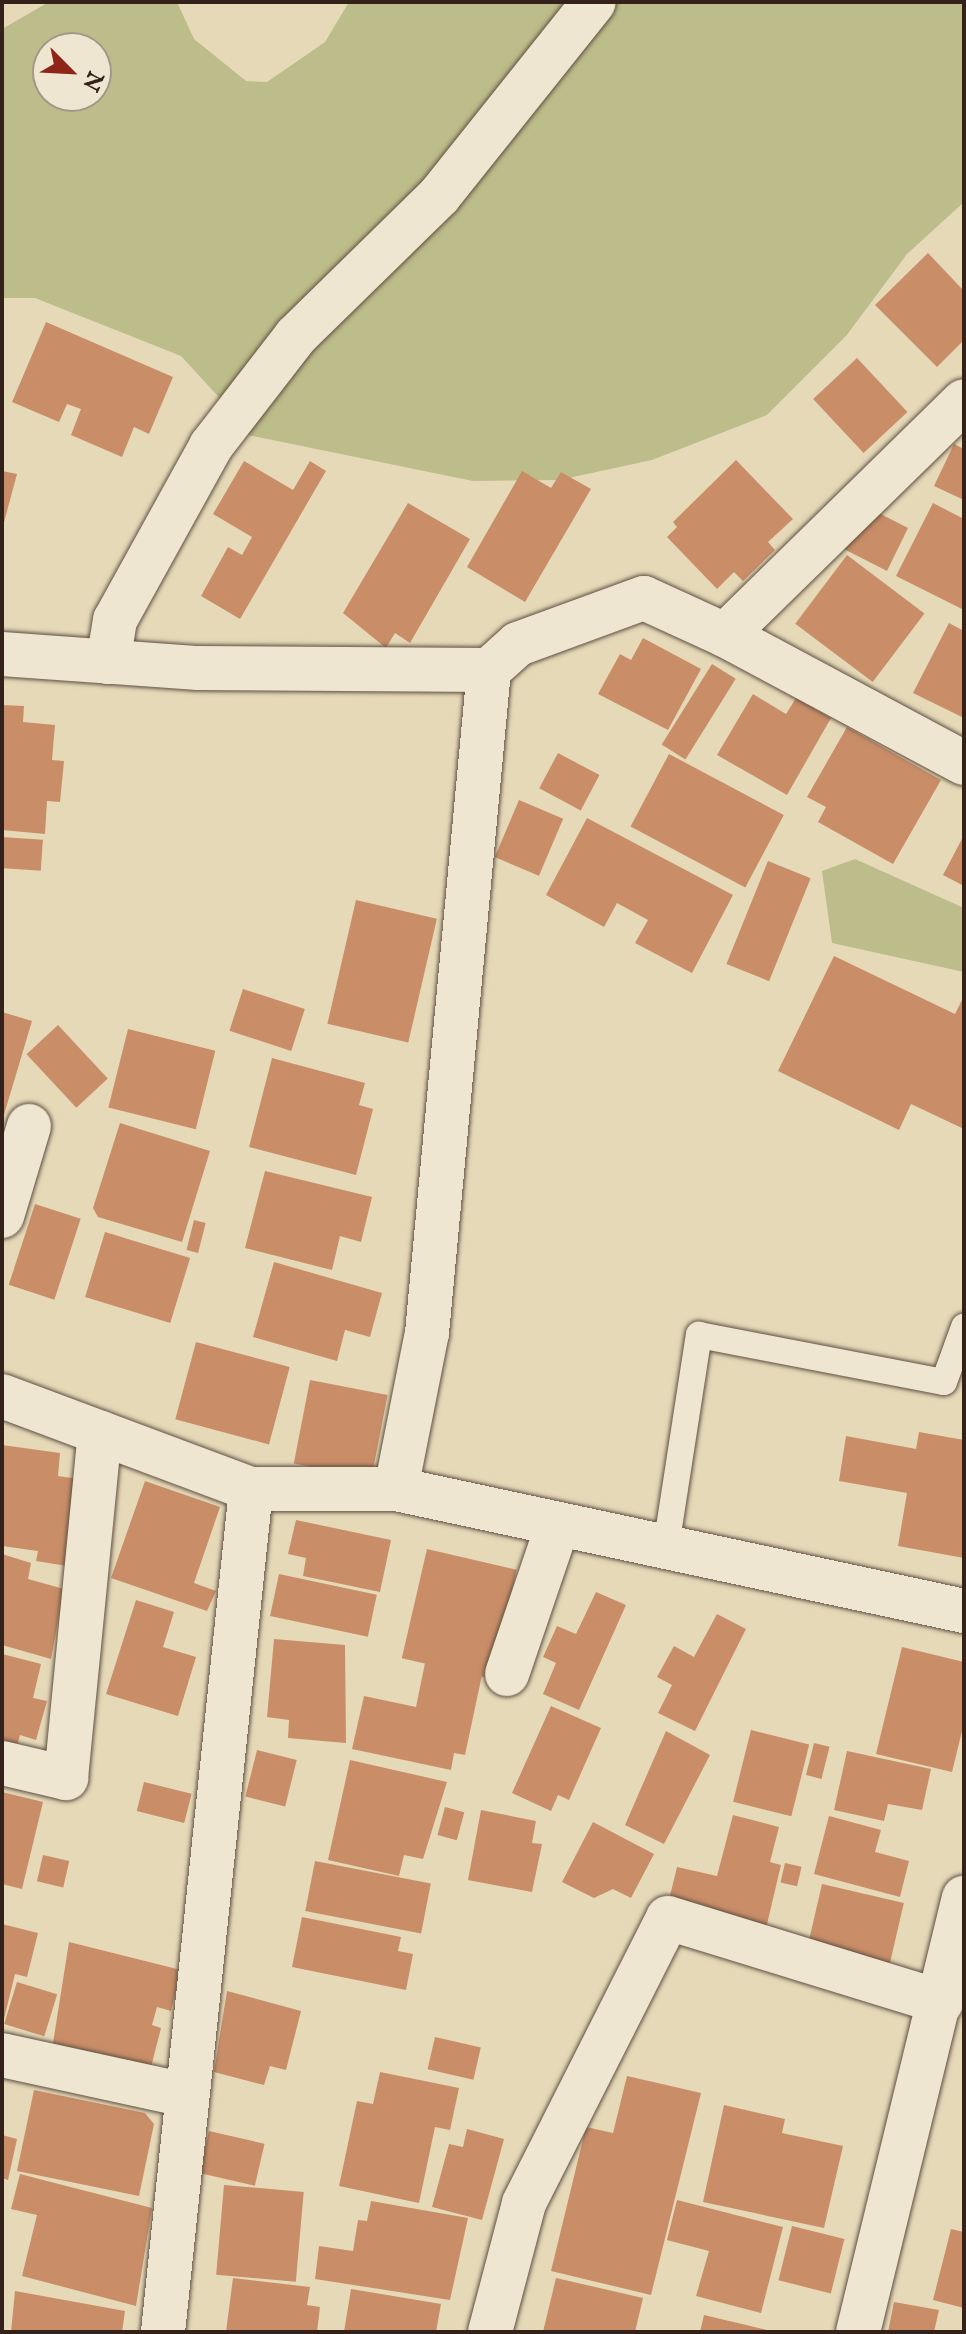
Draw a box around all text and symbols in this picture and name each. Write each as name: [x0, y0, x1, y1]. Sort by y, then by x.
north arrow: [32, 32, 112, 112]
text: N: [75, 67, 109, 95]

